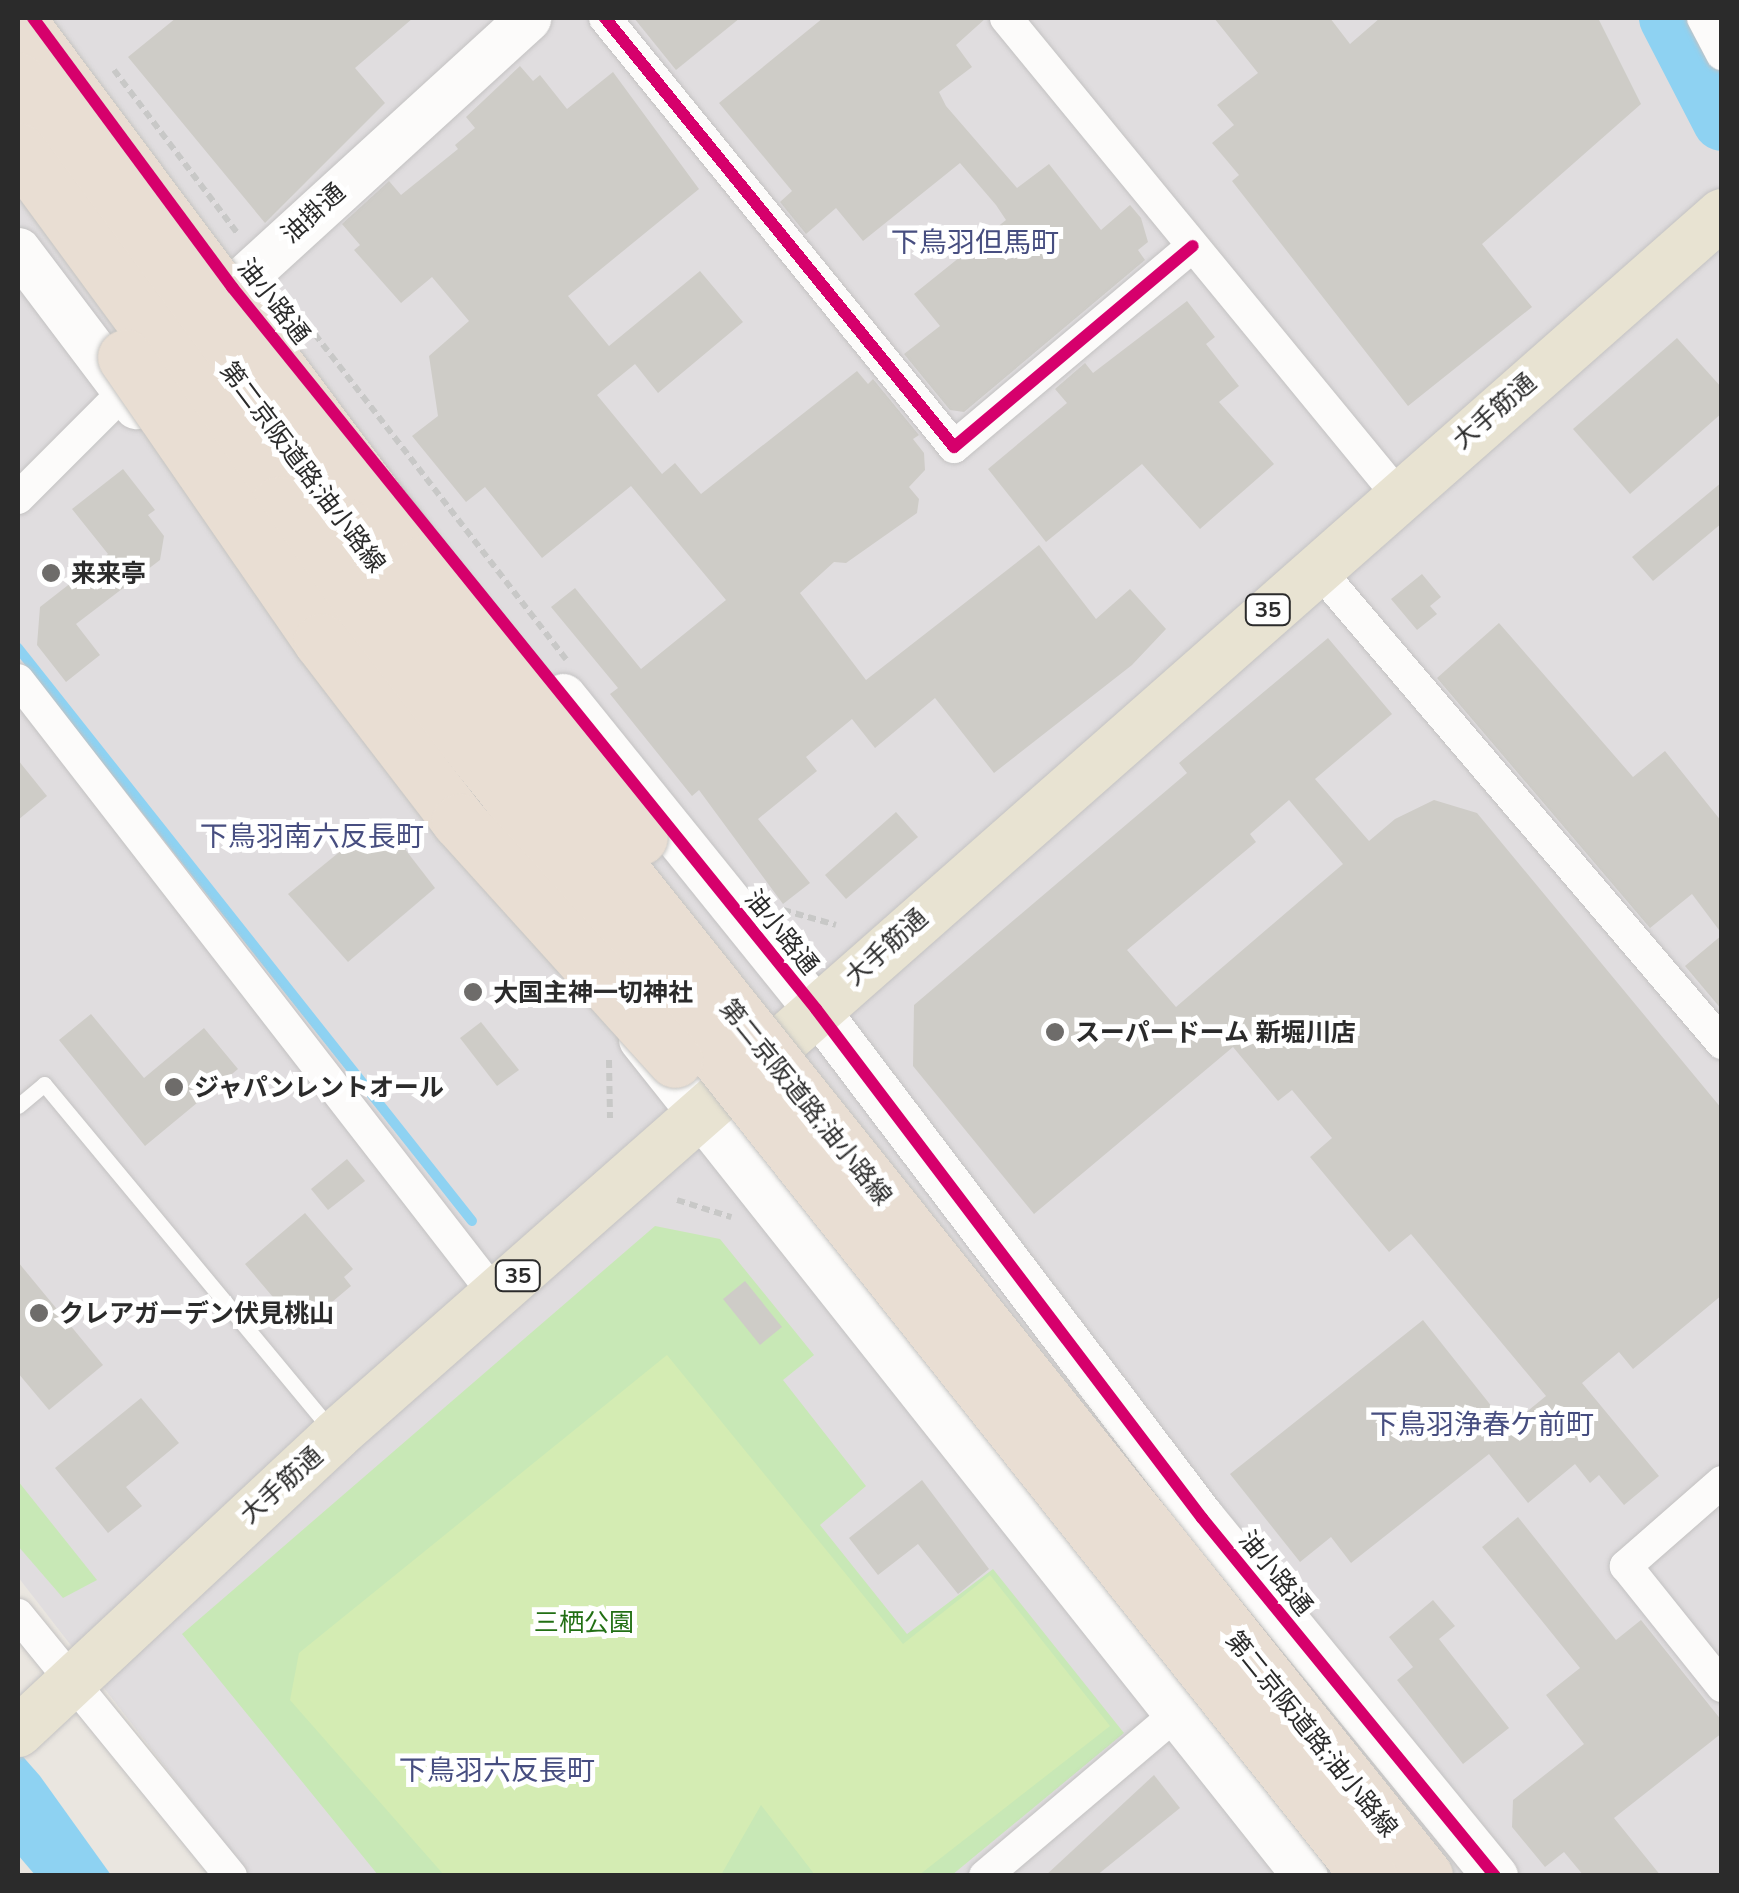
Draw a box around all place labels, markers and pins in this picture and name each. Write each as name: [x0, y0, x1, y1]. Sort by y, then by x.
place label: 来来亭: [71, 558, 146, 588]
marker: 来来亭: [40, 562, 62, 584]
place label: 大国主神一切神社: [493, 977, 693, 1007]
marker: 大国主神一切神社: [462, 981, 484, 1003]
place label: スーパードーム 新堀川店: [1075, 1017, 1357, 1047]
marker: スーパードーム 新堀川店: [1044, 1021, 1066, 1043]
place label: ジャパンレントオール: [194, 1072, 444, 1102]
marker: ジャパンレントオール: [163, 1076, 185, 1098]
place label: クレアガーデン伏見桃山: [59, 1298, 334, 1328]
marker: クレアガーデン伏見桃山: [28, 1302, 50, 1324]

